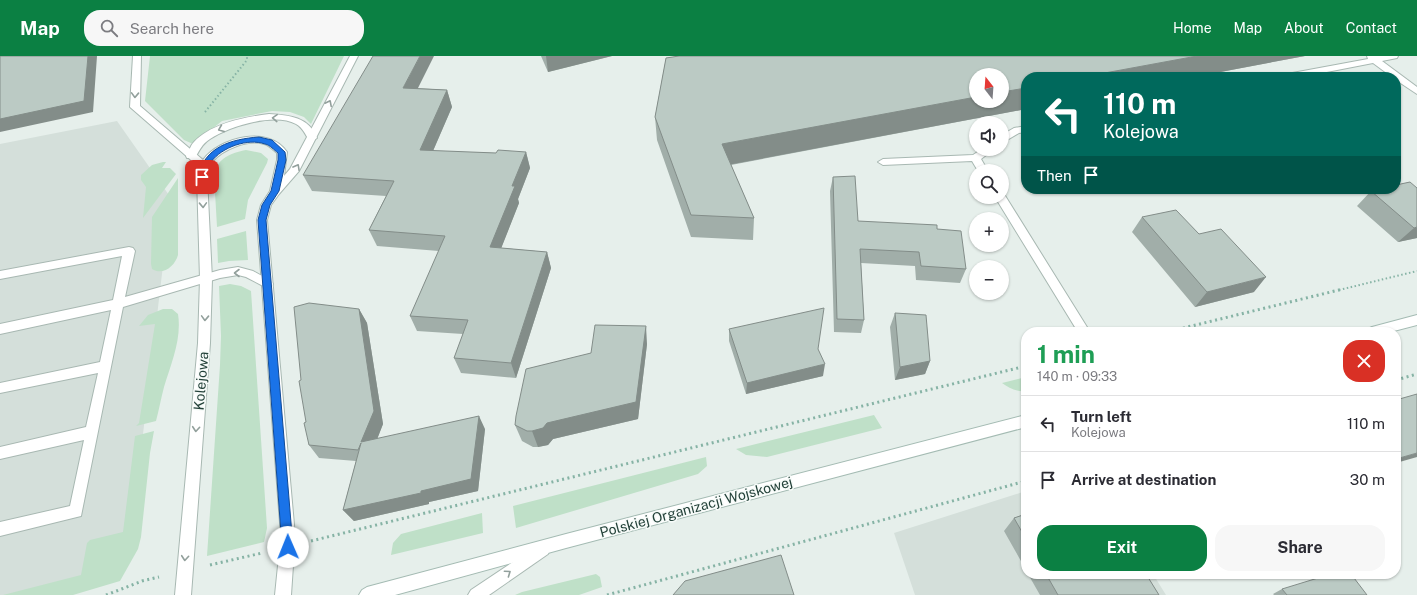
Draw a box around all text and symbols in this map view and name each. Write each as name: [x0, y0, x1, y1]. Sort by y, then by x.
search box: [84, 10, 364, 46]
text: Map: [20, 17, 60, 39]
icon: search: [98, 17, 120, 39]
text: Search here: [130, 20, 214, 37]
text: Home: [1173, 20, 1212, 36]
text: Map: [1234, 20, 1262, 36]
text: About: [1284, 20, 1324, 36]
text: Contact: [1346, 20, 1397, 36]
north arrow: [969, 68, 1009, 108]
map controls: [969, 68, 1009, 300]
text: 110 m: [1103, 87, 1176, 120]
icon: left: [1037, 88, 1089, 140]
one-way arrow: [131, 92, 139, 98]
one-way arrow: [325, 100, 332, 107]
one-way arrow: [272, 113, 278, 122]
button: sound: [969, 116, 1009, 156]
text: Kolejowa: [1103, 121, 1179, 142]
one-way arrow: [217, 124, 225, 132]
pin: [185, 160, 219, 194]
one-way arrow: [292, 164, 299, 171]
button: search: [969, 164, 1009, 204]
icon: arrive: [1080, 164, 1102, 186]
icon: arrive: [191, 166, 213, 188]
text: Then: [1037, 167, 1072, 184]
one-way arrow: [199, 202, 207, 208]
button: +: [969, 212, 1009, 252]
button: −: [969, 260, 1009, 300]
one-way arrow: [234, 269, 240, 277]
one-way arrow: [200, 315, 209, 321]
text: 1 min: [1037, 340, 1095, 368]
button: close: [1343, 340, 1385, 382]
street label: Kolejowa: [190, 351, 212, 411]
text: 140 m · 09:33: [1037, 369, 1117, 384]
text: Turn left: [1071, 408, 1132, 425]
icon: left: [1037, 413, 1059, 435]
text: 110 m: [1347, 415, 1385, 432]
text: Kolejowa: [1071, 425, 1126, 440]
one-way arrow: [192, 426, 201, 432]
icon: arrive: [1037, 469, 1059, 491]
text: Arrive at destination: [1071, 471, 1216, 488]
text: 30 m: [1350, 471, 1385, 488]
street label: Polskiej Organizacji Wojskowej: [598, 474, 794, 540]
button: Exit: [1037, 525, 1207, 571]
button: Share: [1215, 525, 1385, 571]
position arrow: [267, 526, 309, 568]
one-way arrow: [181, 555, 190, 561]
one-way arrow: [504, 571, 511, 578]

